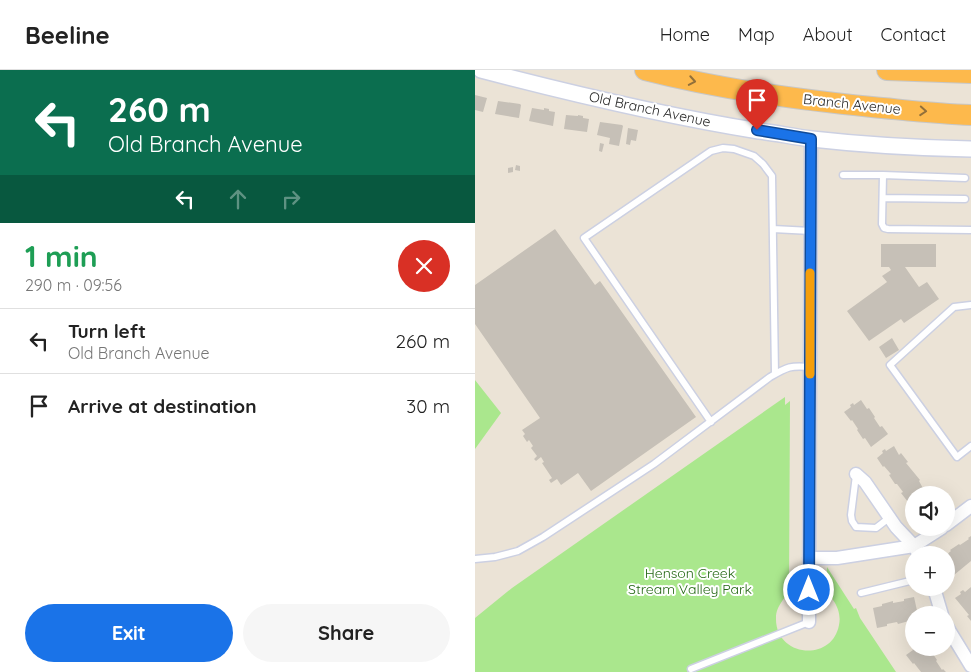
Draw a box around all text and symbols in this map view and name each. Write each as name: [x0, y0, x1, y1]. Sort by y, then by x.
text: Beeline: [25, 20, 110, 50]
text: Home: [660, 23, 710, 46]
text: Map: [738, 23, 775, 46]
text: About: [803, 23, 853, 46]
text: Contact: [881, 23, 946, 46]
one-way arrow: [688, 76, 697, 86]
pin: [736, 79, 778, 130]
icon: arrive: [743, 86, 771, 114]
text: 260 m: [108, 87, 211, 131]
street label: Old Branch Avenue: [588, 87, 713, 131]
icon: left: [25, 90, 90, 155]
street label: Branch Avenue: [802, 90, 902, 118]
one-way arrow: [919, 106, 927, 117]
text: Old Branch Avenue: [108, 130, 303, 158]
icon: left: [171, 185, 199, 213]
icon: ahead: [224, 185, 252, 213]
icon: right: [277, 185, 305, 213]
text: 1 min: [25, 237, 98, 275]
button: close: [398, 240, 450, 292]
text: 290 m · 09:56: [25, 275, 122, 295]
text: Turn left: [68, 319, 146, 343]
icon: left: [25, 327, 53, 355]
text: 260 m: [395, 329, 450, 353]
text: Old Branch Avenue: [68, 343, 210, 363]
icon: arrive: [25, 392, 53, 420]
text: Arrive at destination: [68, 394, 257, 418]
text: 30 m: [406, 394, 450, 418]
map controls: [905, 486, 955, 656]
button: sound: [905, 486, 955, 536]
button: +: [905, 546, 955, 596]
position arrow: [782, 563, 834, 615]
park label: Henson Creek Stream Valley Park: [628, 564, 752, 598]
button: Exit: [25, 604, 233, 662]
button: Share: [243, 604, 450, 662]
button: −: [905, 606, 955, 656]

